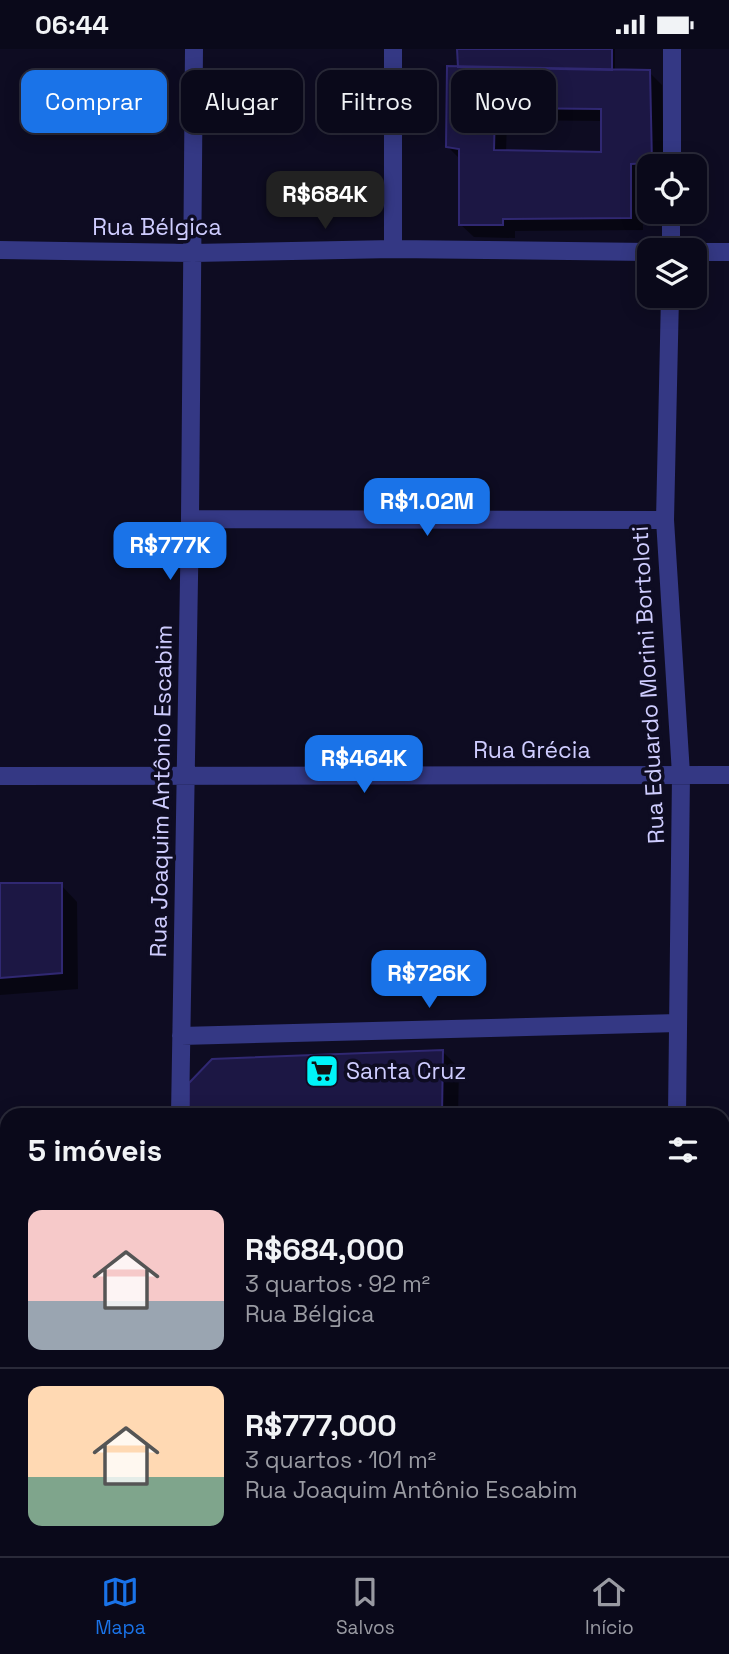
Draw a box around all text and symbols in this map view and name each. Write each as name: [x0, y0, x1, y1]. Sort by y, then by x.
text: 06:44: [35, 8, 109, 42]
chip: Comprar: [21, 70, 167, 133]
chip: Alugar: [181, 70, 303, 133]
chip: Filtros: [317, 70, 437, 133]
chip: Novo: [451, 70, 556, 133]
map controls: [637, 154, 707, 308]
button: locate: [637, 154, 707, 224]
pin: R$684K: [268, 171, 382, 231]
text: R$684K: [282, 179, 368, 209]
street label: Rua Bélgica: [92, 212, 222, 242]
button: layers: [637, 238, 707, 308]
pin: R$1.02M: [362, 479, 492, 538]
text: R$1.02M: [380, 486, 474, 516]
pin: R$777K: [113, 523, 227, 582]
street label: Rua Eduardo Morini Bortoloti: [625, 525, 671, 845]
text: R$777K: [129, 530, 211, 560]
street label: Rua Joaquim Antônio Escabim: [143, 624, 179, 958]
pin: R$464K: [307, 735, 421, 795]
street label: Rua Grécia: [473, 735, 591, 765]
text: R$464K: [321, 743, 407, 773]
pin: R$726K: [372, 951, 486, 1010]
text: R$726K: [387, 958, 471, 988]
supermarket icon: Santa Cruz: [303, 1052, 341, 1090]
place label: Santa Cruz: [346, 1056, 466, 1086]
text: 5 imóveis: [28, 1131, 162, 1170]
icon: filters: [664, 1131, 702, 1169]
text: R$684,000: [245, 1230, 405, 1269]
icon: home: [84, 1238, 168, 1322]
text: 3 quartos · 92 m²: [245, 1269, 430, 1299]
text: Rua Bélgica: [245, 1299, 375, 1329]
text: R$777,000: [245, 1406, 397, 1445]
icon: home: [84, 1414, 168, 1498]
text: 3 quartos · 101 m²: [245, 1445, 436, 1475]
text: Rua Joaquim Antônio Escabim: [245, 1475, 578, 1505]
tab: Mapa: [95, 1573, 146, 1640]
tab: Salvos: [336, 1573, 395, 1640]
tab: Início: [585, 1573, 634, 1640]

